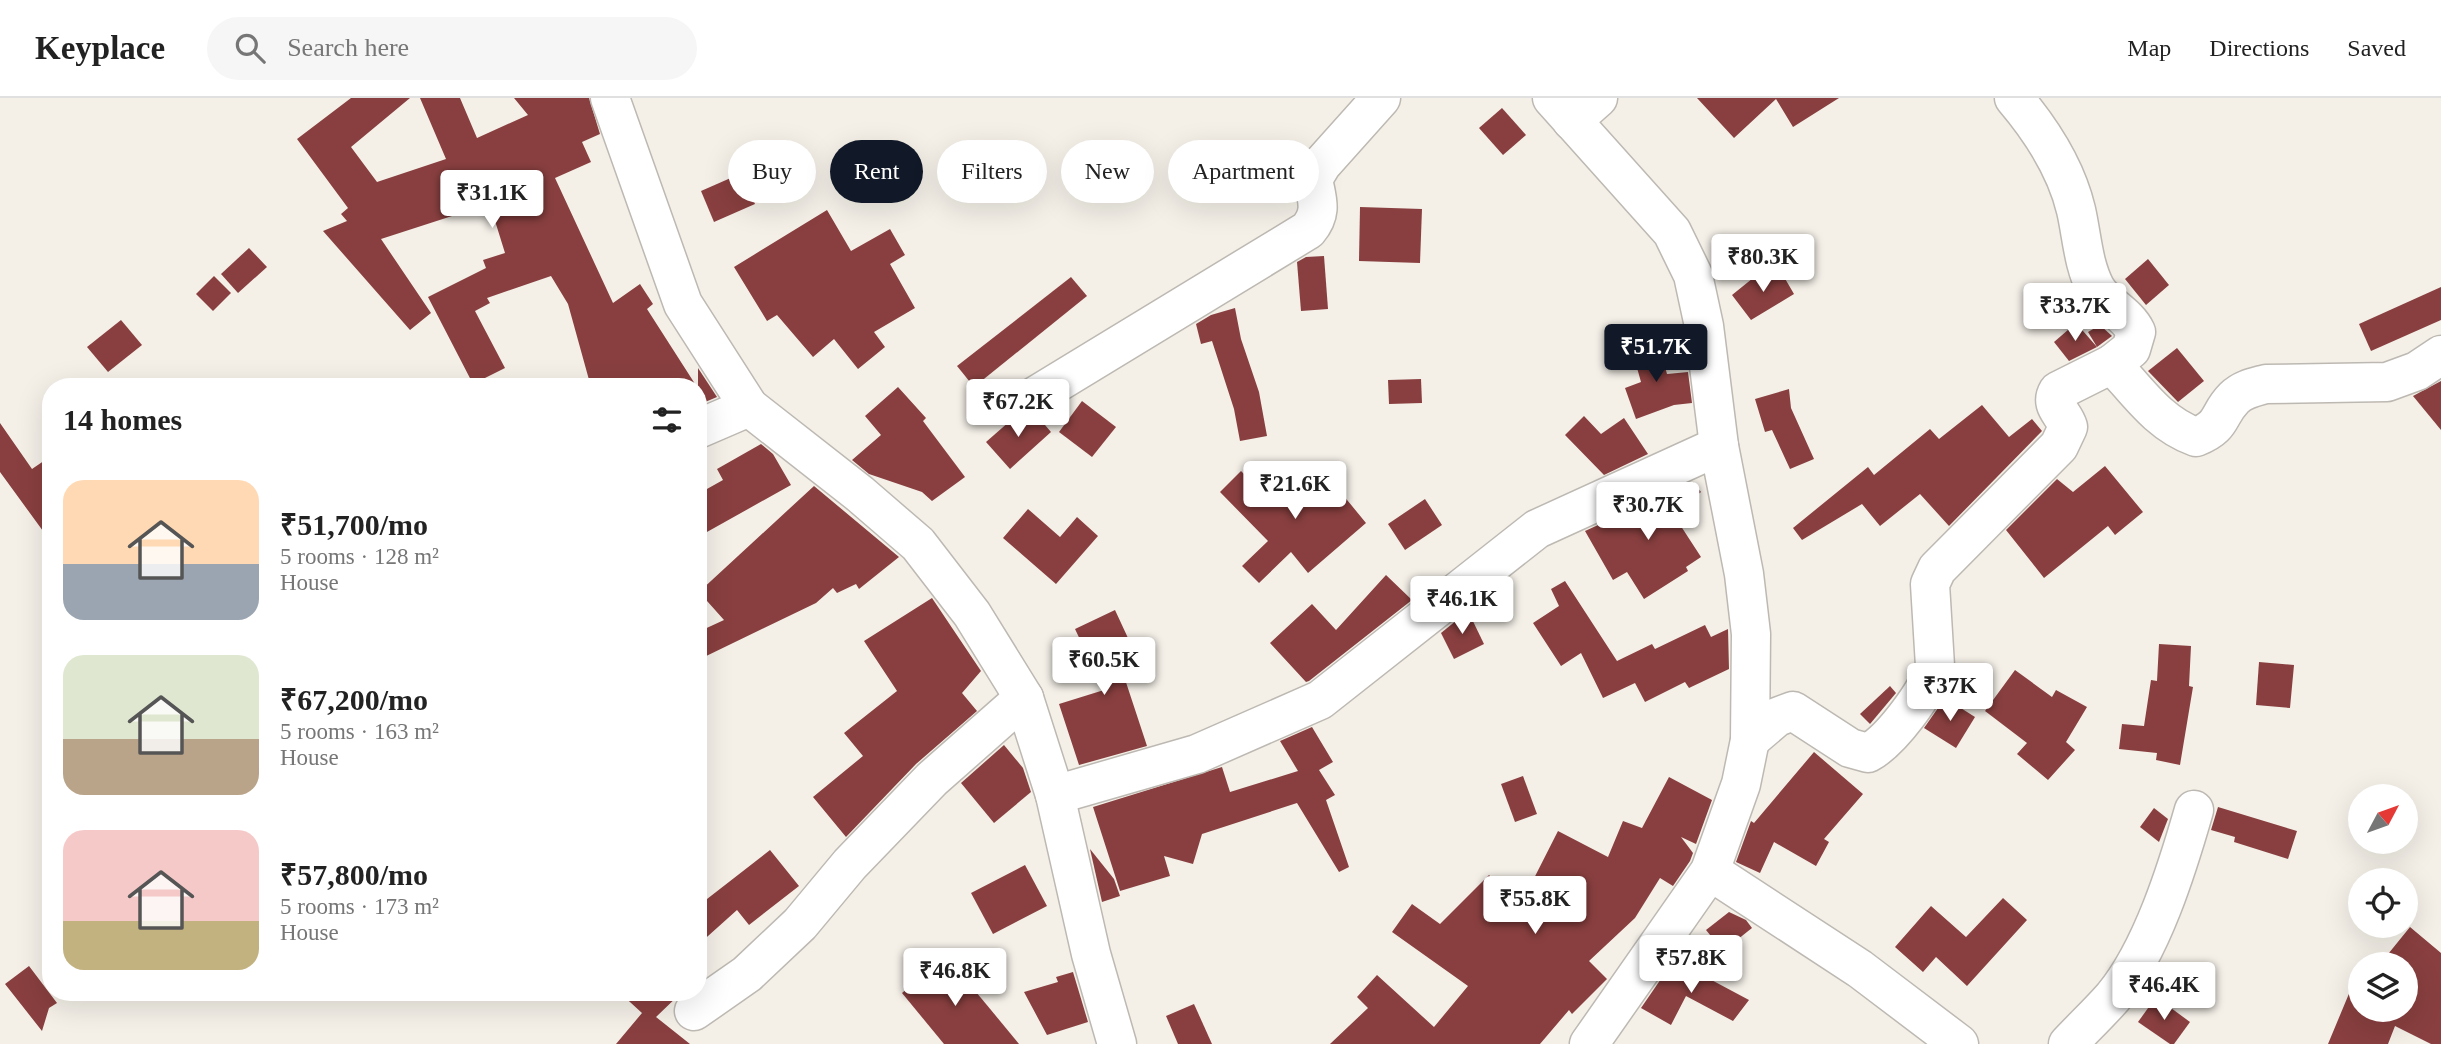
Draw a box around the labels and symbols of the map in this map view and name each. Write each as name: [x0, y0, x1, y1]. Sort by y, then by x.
pin: ₹31.1K: [435, 170, 549, 230]
pin: ₹80.3K: [1706, 234, 1820, 294]
pin: ₹33.7K: [2018, 284, 2132, 343]
pin: ₹51.7K: [1599, 324, 1713, 384]
pin: ₹67.2K: [961, 380, 1075, 439]
pin: ₹21.6K: [1238, 462, 1352, 521]
pin: ₹30.7K: [1591, 482, 1705, 542]
pin: ₹46.1K: [1405, 576, 1519, 636]
pin: ₹60.5K: [1047, 638, 1161, 697]
pin: ₹37K: [1909, 664, 1991, 723]
north arrow: [2348, 784, 2418, 854]
pin: ₹55.8K: [1478, 876, 1592, 936]
pin: ₹57.8K: [1634, 936, 1748, 995]
pin: ₹46.8K: [898, 948, 1012, 1008]
pin: ₹46.4K: [2107, 962, 2221, 1022]

